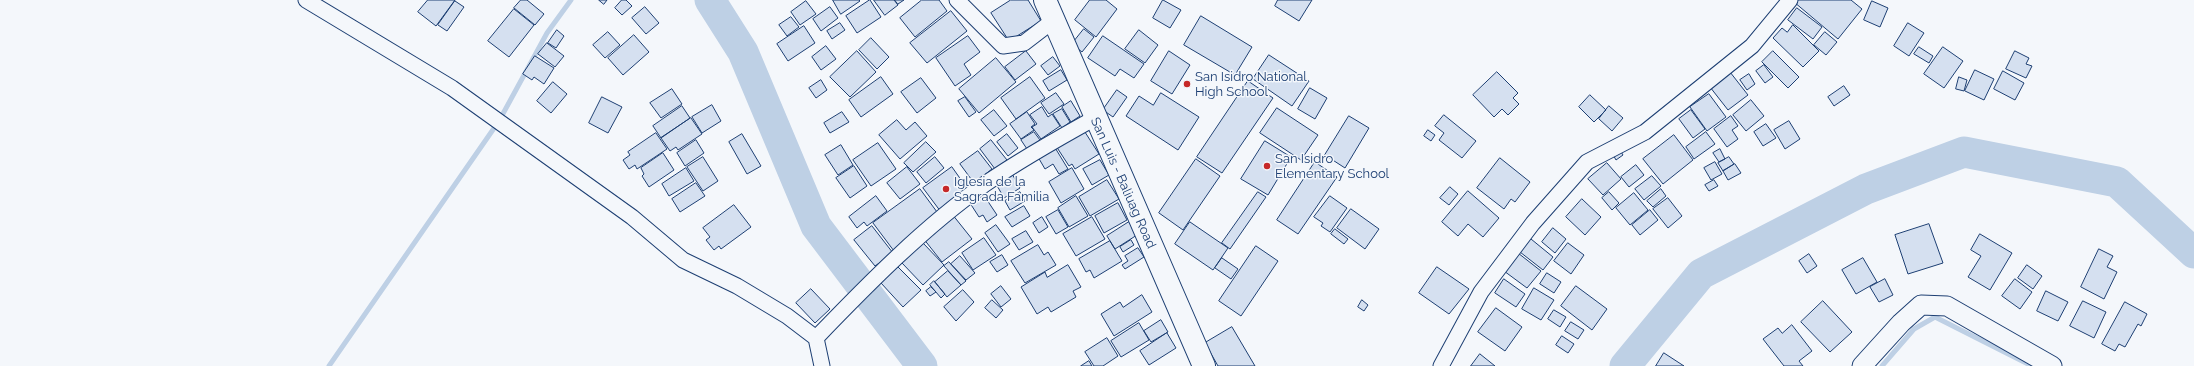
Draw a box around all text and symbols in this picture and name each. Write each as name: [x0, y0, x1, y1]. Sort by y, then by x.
place label: San Isidro National High School: [1195, 69, 1307, 100]
marker: San Isidro National High School: [1182, 79, 1192, 89]
street label: San Luis - Baliuag Road: [1087, 115, 1159, 251]
place label: San Isidro Elementary School: [1275, 151, 1389, 182]
marker: San Isidro Elementary School: [1262, 161, 1272, 171]
place label: Iglesia de la Sagrada Familia: [954, 174, 1049, 205]
marker: Iglesia de la Sagrada Familia: [941, 184, 951, 194]

